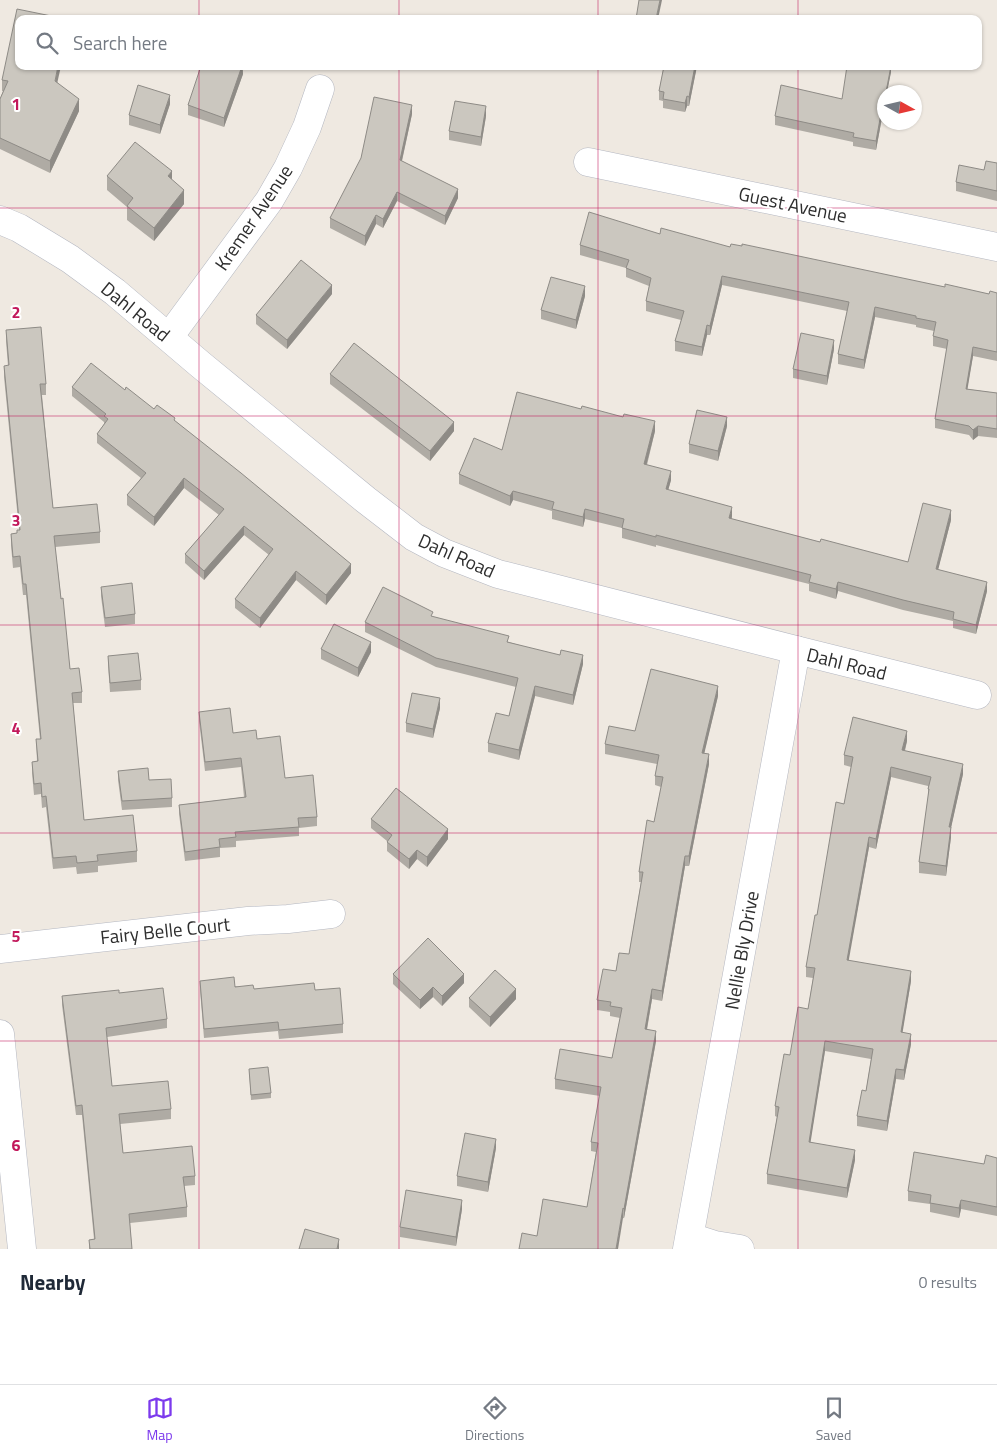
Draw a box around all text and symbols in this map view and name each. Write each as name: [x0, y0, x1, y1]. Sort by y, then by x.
search box: [15, 15, 982, 70]
text: Search here: [73, 28, 167, 57]
icon: search: [33, 29, 61, 57]
north arrow: [877, 85, 922, 130]
text: 1: [12, 92, 20, 116]
street label: Kremer Avenue: [207, 158, 299, 276]
street label: Guest Avenue: [736, 178, 850, 230]
street label: Dahl Road: [95, 274, 177, 348]
text: 2: [12, 300, 20, 324]
text: 3: [12, 508, 20, 532]
street label: Dahl Road: [414, 525, 500, 585]
street label: Dahl Road: [804, 639, 890, 687]
text: 4: [12, 716, 21, 740]
street label: Nellie Bly Drive: [716, 888, 766, 1012]
street label: Fairy Belle Court: [99, 909, 232, 951]
text: 5: [12, 924, 21, 948]
text: 6: [12, 1133, 21, 1157]
text: Nearby: [20, 1266, 85, 1298]
text: 0 results: [918, 1270, 977, 1294]
tab: Map: [146, 1394, 174, 1445]
tab: Directions: [465, 1394, 524, 1445]
tab: Saved: [816, 1394, 851, 1445]

